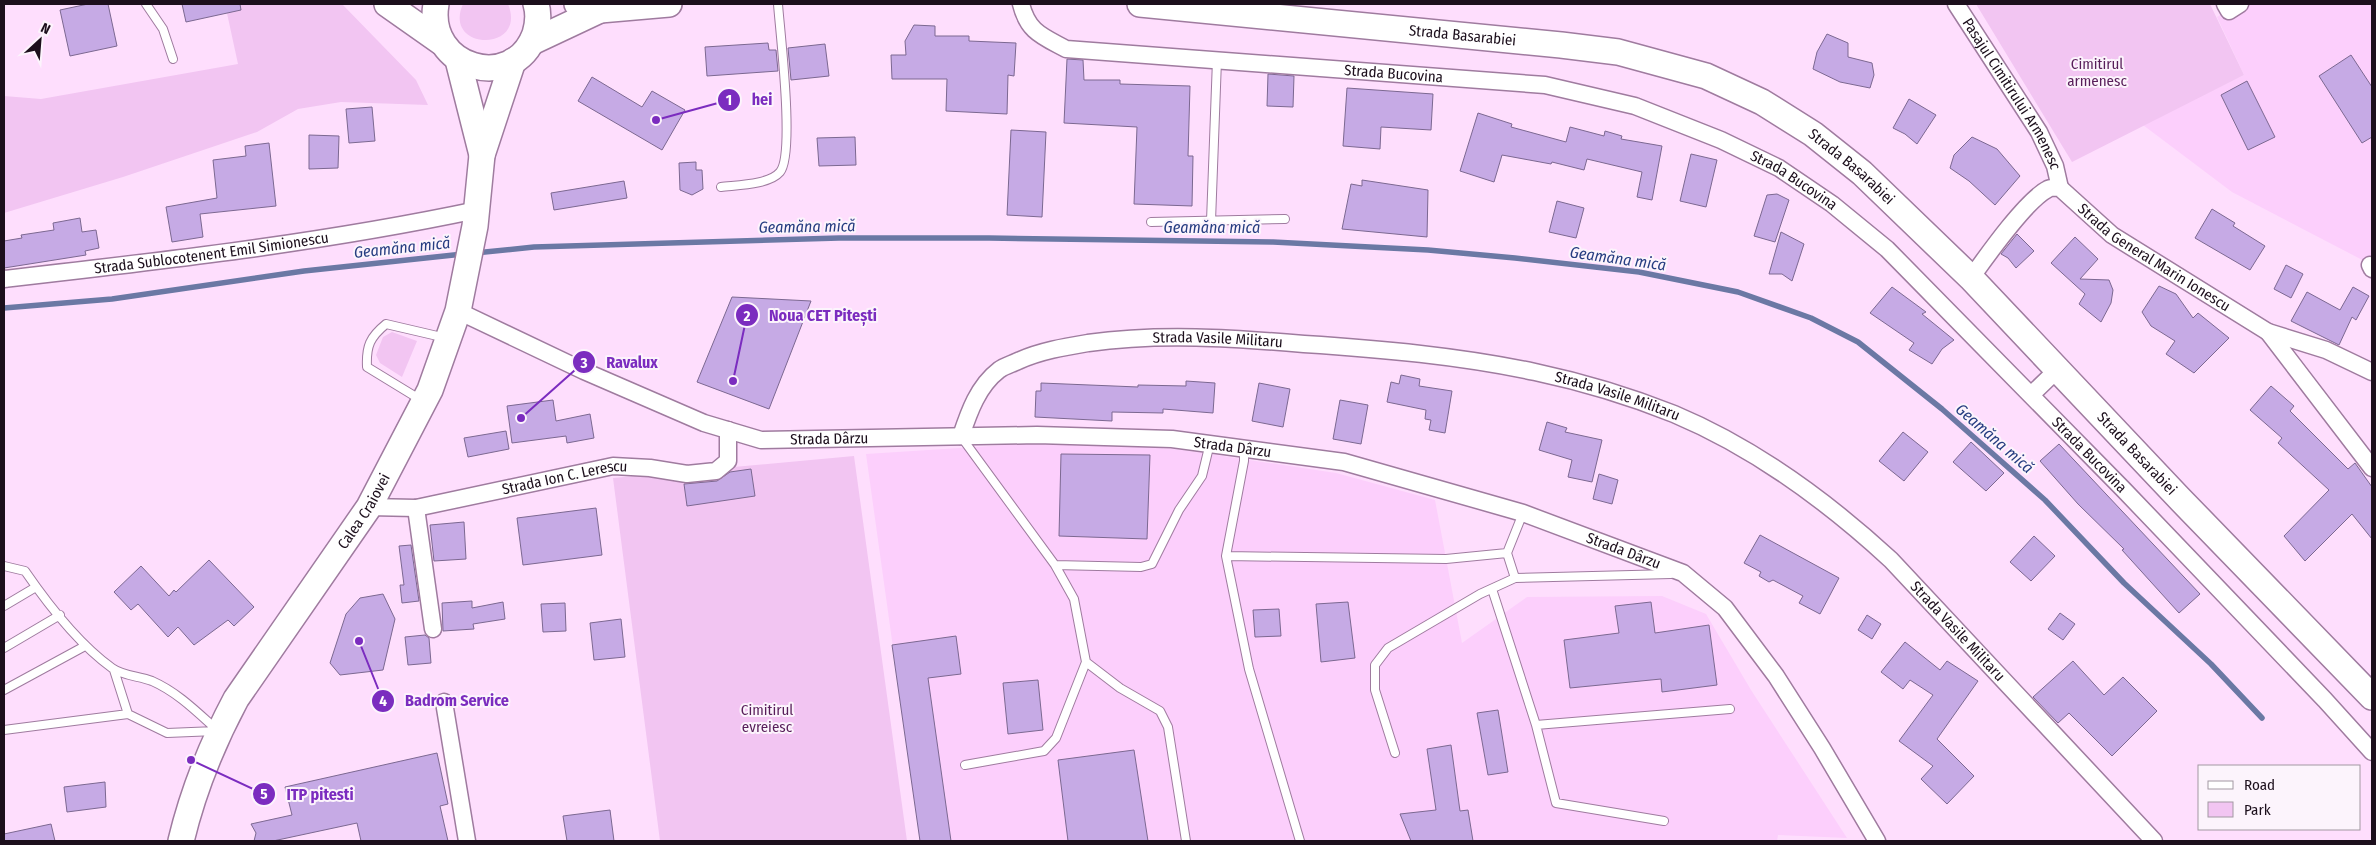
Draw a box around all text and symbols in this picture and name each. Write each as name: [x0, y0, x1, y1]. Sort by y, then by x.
north arrow: [15, 15, 65, 65]
street label: Pasajul Cimitirului Armenesc: [1959, 15, 2065, 172]
text: N: [38, 19, 53, 38]
street label: Strada Basarabiei: [1408, 21, 1517, 50]
park label: Cimitirul armenesc: [2067, 55, 2127, 90]
street label: Strada Bucovina: [1343, 61, 1444, 86]
callout: hei: [717, 84, 783, 115]
text: hei: [752, 90, 772, 109]
text: 1: [726, 91, 732, 109]
street label: Strada Basarabiei: [1805, 125, 1898, 208]
street label: Strada Bucovina: [1747, 147, 1841, 214]
street label: Strada General Marin Ionescu: [2074, 200, 2234, 315]
water label: Geamăna mică: [758, 216, 856, 237]
water label: Geamăna mică: [1164, 218, 1260, 237]
street label: Strada Sublocotenent Emil Simionescu: [93, 228, 330, 278]
water label: Geamăna mică: [353, 233, 451, 262]
water label: Geamăna mică: [1569, 242, 1667, 275]
callout: Noua CET Pitești: [734, 300, 887, 331]
text: Noua CET Pitești: [769, 306, 877, 326]
text: 2: [743, 307, 751, 325]
street label: Strada Vasile Militaru: [1153, 328, 1284, 351]
callout: Ravalux: [571, 347, 668, 378]
text: Ravalux: [606, 353, 658, 372]
text: 3: [579, 354, 588, 372]
street label: Strada Vasile Militaru: [1553, 368, 1683, 424]
water label: Geamăna mică: [1952, 399, 2037, 477]
street label: Strada Basarabiei: [2093, 408, 2180, 499]
street label: Strada Bucovina: [2048, 413, 2131, 497]
street label: Strada Dârzu: [790, 429, 868, 448]
street label: Strada Dârzu: [1193, 433, 1272, 461]
street label: Strada Ion C. Lerescu: [500, 457, 628, 498]
street label: Calea Craiovei: [334, 470, 394, 552]
street label: Strada Dârzu: [1584, 529, 1663, 573]
street label: Strada Vasile Militaru: [1907, 578, 2009, 685]
callout: Badrom Service: [370, 685, 519, 716]
text: Badrom Service: [405, 691, 509, 710]
text: 4: [379, 692, 387, 710]
park label: Cimitirul evreiesc: [741, 701, 793, 736]
legend: [2198, 765, 2361, 830]
text: Road: [2244, 776, 2275, 794]
callout: ITP pitesti: [251, 778, 364, 809]
text: 5: [260, 785, 268, 803]
text: ITP pitesti: [286, 785, 354, 804]
text: Park: [2244, 801, 2271, 819]

